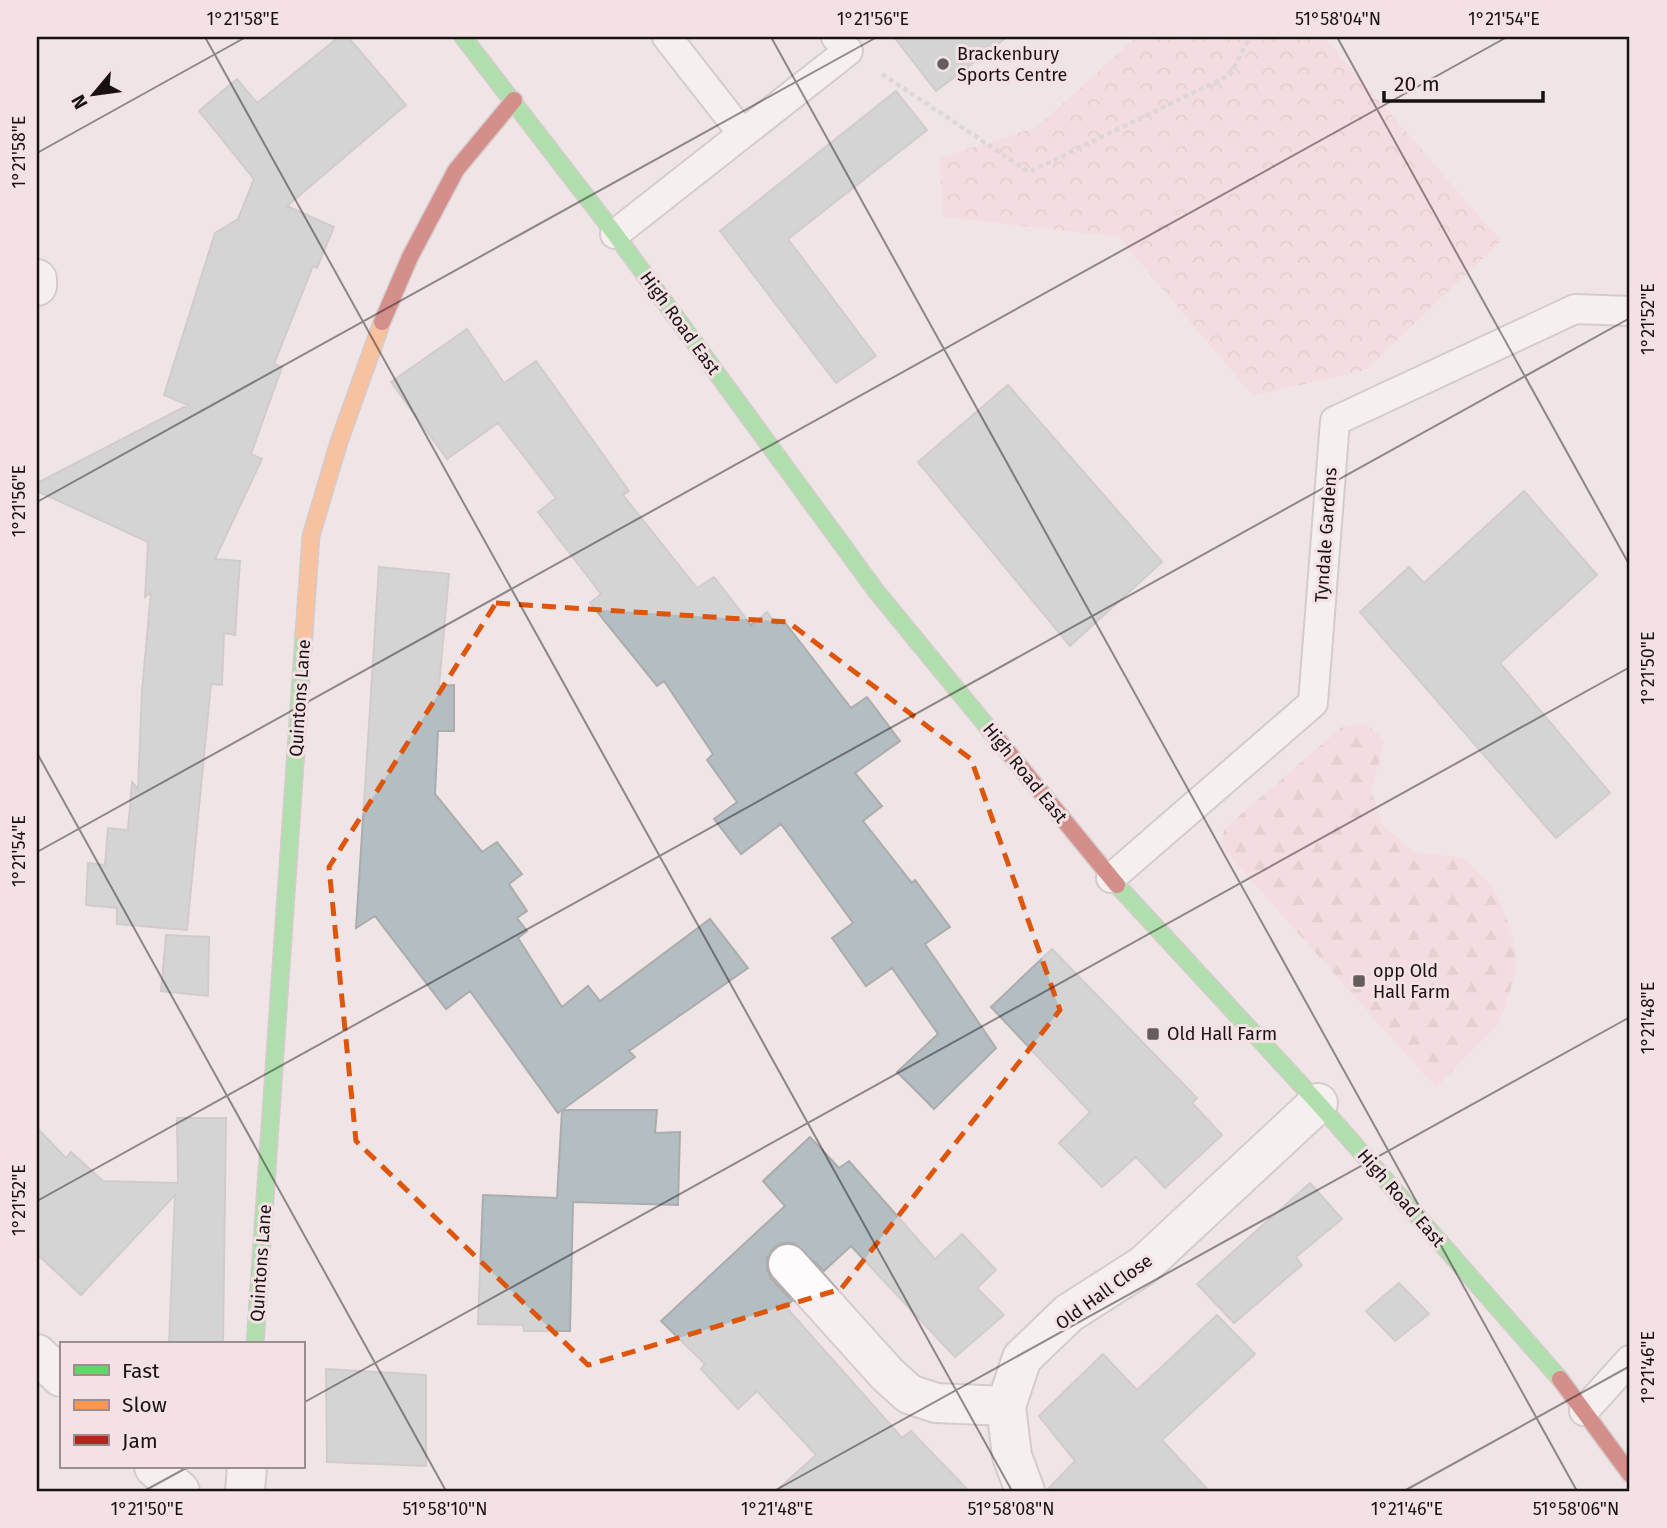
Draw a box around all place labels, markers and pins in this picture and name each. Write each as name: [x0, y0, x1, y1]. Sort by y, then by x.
place label: Brackenbury Sports Centre: [957, 43, 1067, 86]
marker: Brackenbury Sports Centre: [935, 56, 951, 72]
place label: opp Old Hall Farm: [1373, 960, 1450, 1003]
marker: opp Old Hall Farm: [1351, 973, 1367, 989]
place label: Old Hall Farm: [1167, 1023, 1277, 1045]
marker: Old Hall Farm: [1145, 1026, 1161, 1042]

